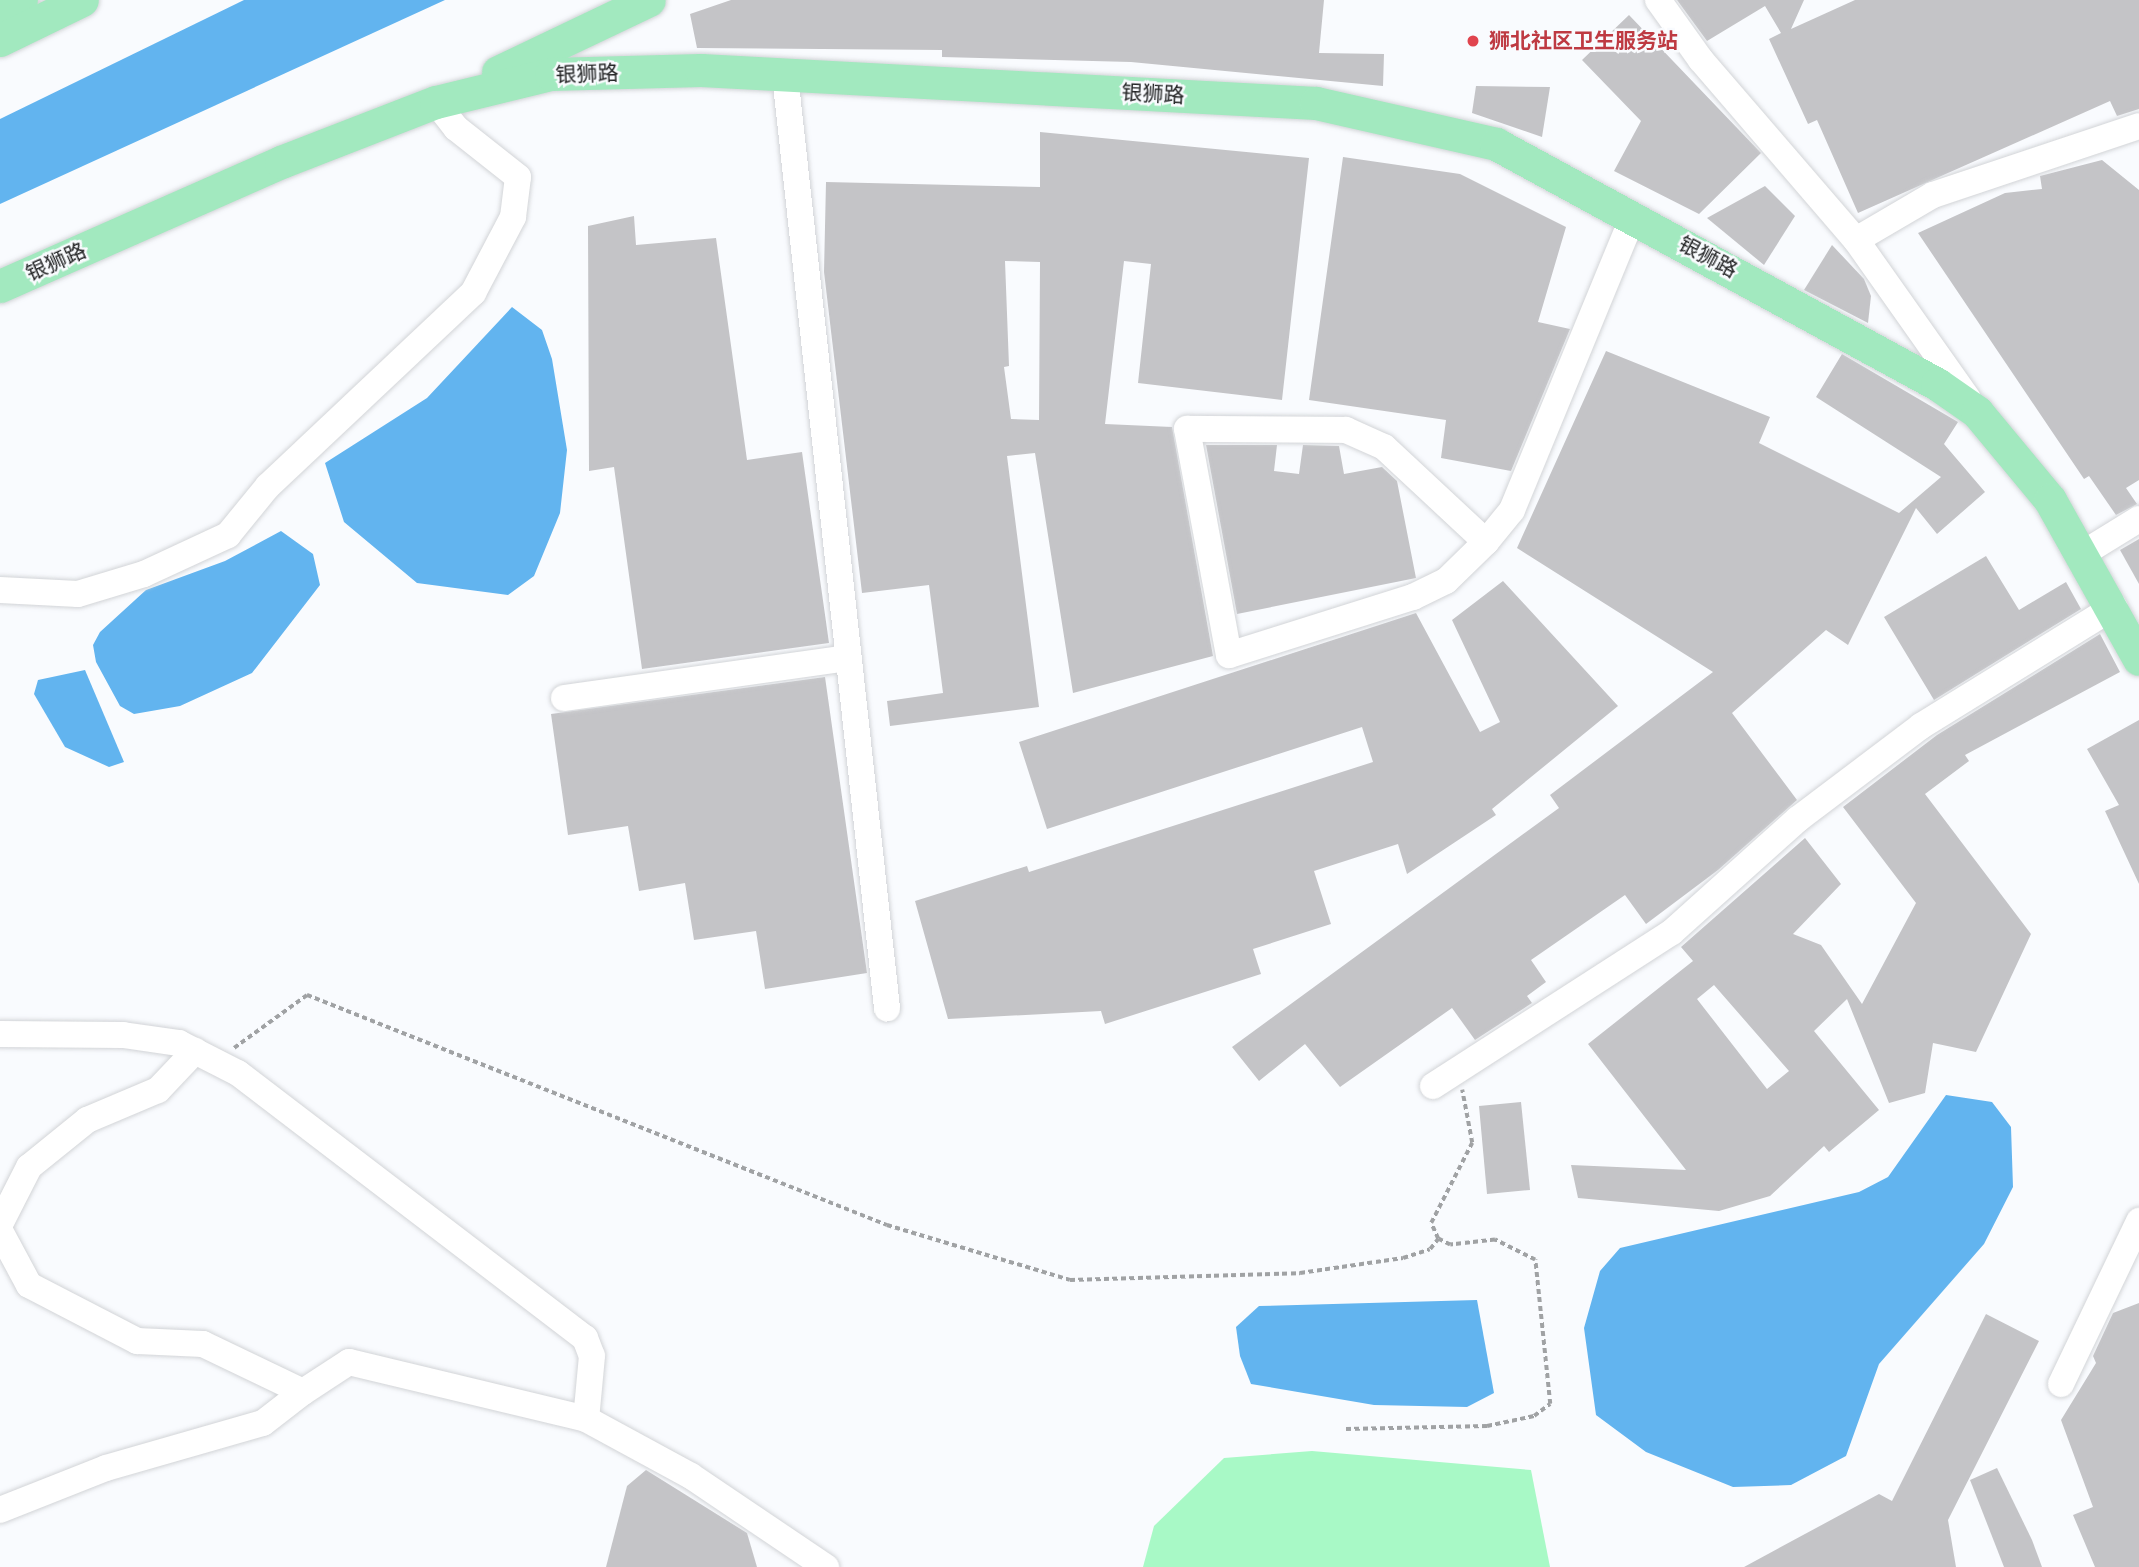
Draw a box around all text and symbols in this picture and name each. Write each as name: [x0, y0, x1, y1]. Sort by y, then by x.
place label: 狮北社区卫生服务站: [1489, 28, 1678, 54]
marker: 狮北社区卫生服务站: [1463, 31, 1483, 51]
street label: 银狮路: [555, 60, 619, 88]
street label: 银狮路: [1121, 80, 1185, 108]
street label: 银狮路: [1674, 231, 1742, 283]
street label: 银狮路: [22, 238, 90, 286]

